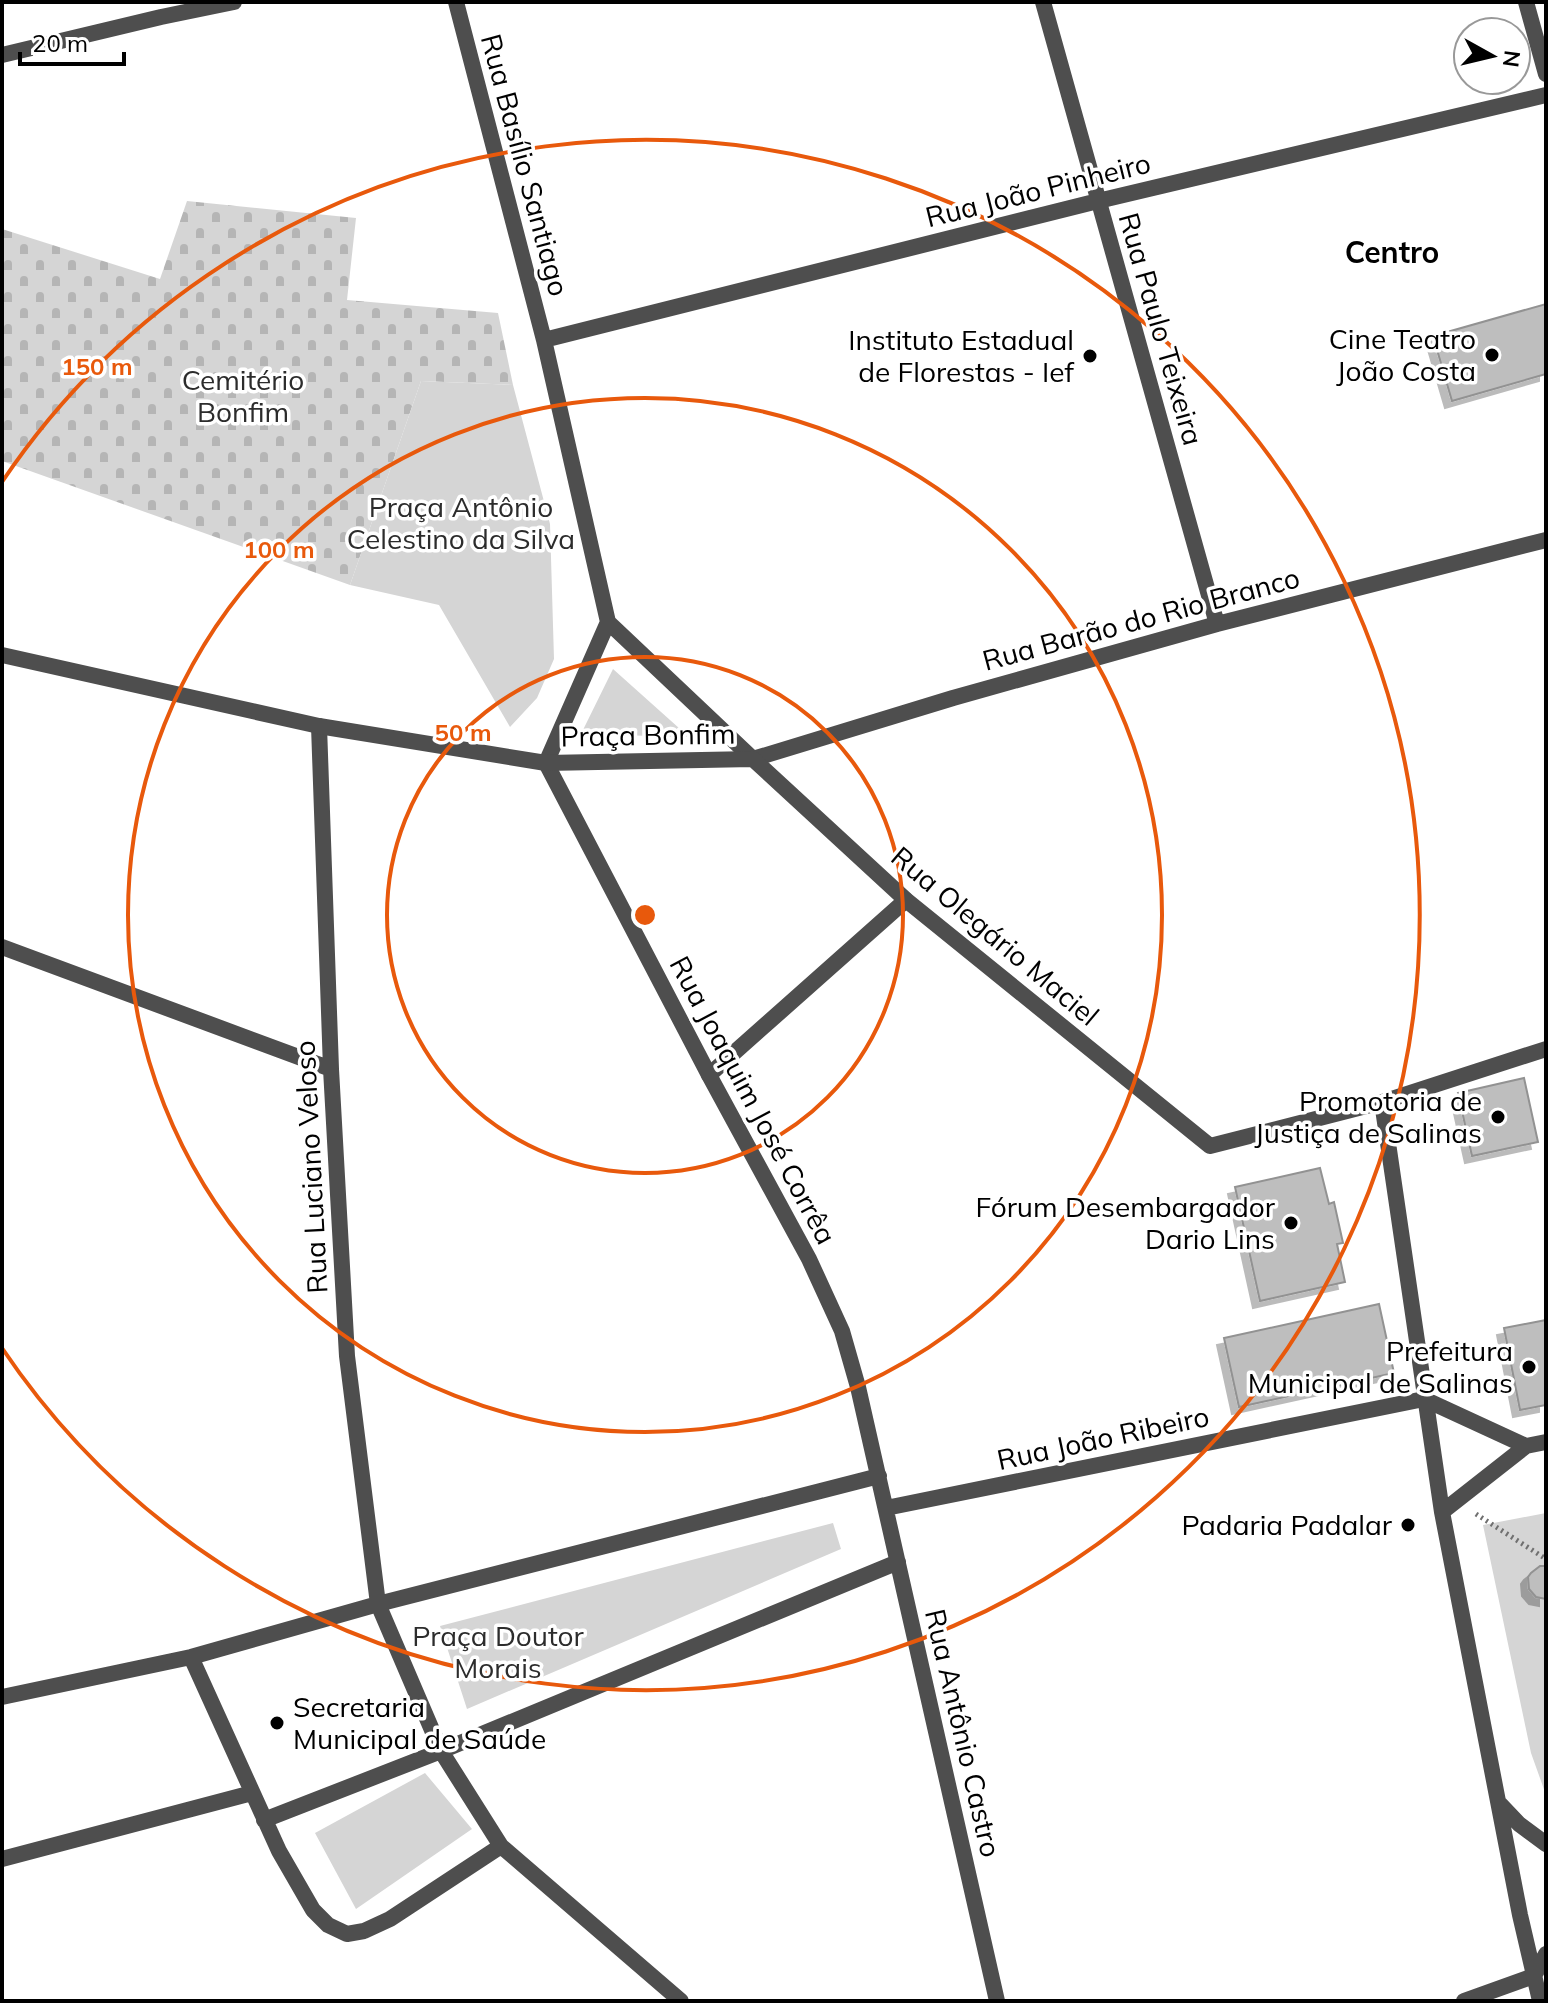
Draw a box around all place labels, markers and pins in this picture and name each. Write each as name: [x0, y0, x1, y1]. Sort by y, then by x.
place label: Cine Teatro João Costa: [1329, 321, 1476, 388]
place label: Instituto Estadual de Florestas - Ief: [848, 322, 1075, 389]
marker: Cine Teatro João Costa: [1483, 346, 1501, 364]
marker: Instituto Estadual de Florestas - Ief: [1081, 347, 1099, 365]
centre of rings: [631, 901, 659, 929]
place label: Promotoria de Justiça de Salinas: [1255, 1083, 1482, 1150]
marker: Promotoria de Justiça de Salinas: [1489, 1108, 1507, 1126]
place label: Fórum Desembargador Dario Lins: [976, 1189, 1276, 1256]
marker: Fórum Desembargador Dario Lins: [1282, 1214, 1300, 1232]
place label: Prefeitura Municipal de Salinas: [1248, 1333, 1513, 1400]
marker: Prefeitura Municipal de Salinas: [1520, 1358, 1538, 1376]
place label: Padaria Padalar: [1182, 1507, 1393, 1542]
marker: Padaria Padalar: [1399, 1516, 1417, 1534]
place label: Secretaria Municipal de Saúde: [293, 1689, 546, 1756]
marker: Secretaria Municipal de Saúde: [268, 1714, 286, 1732]

